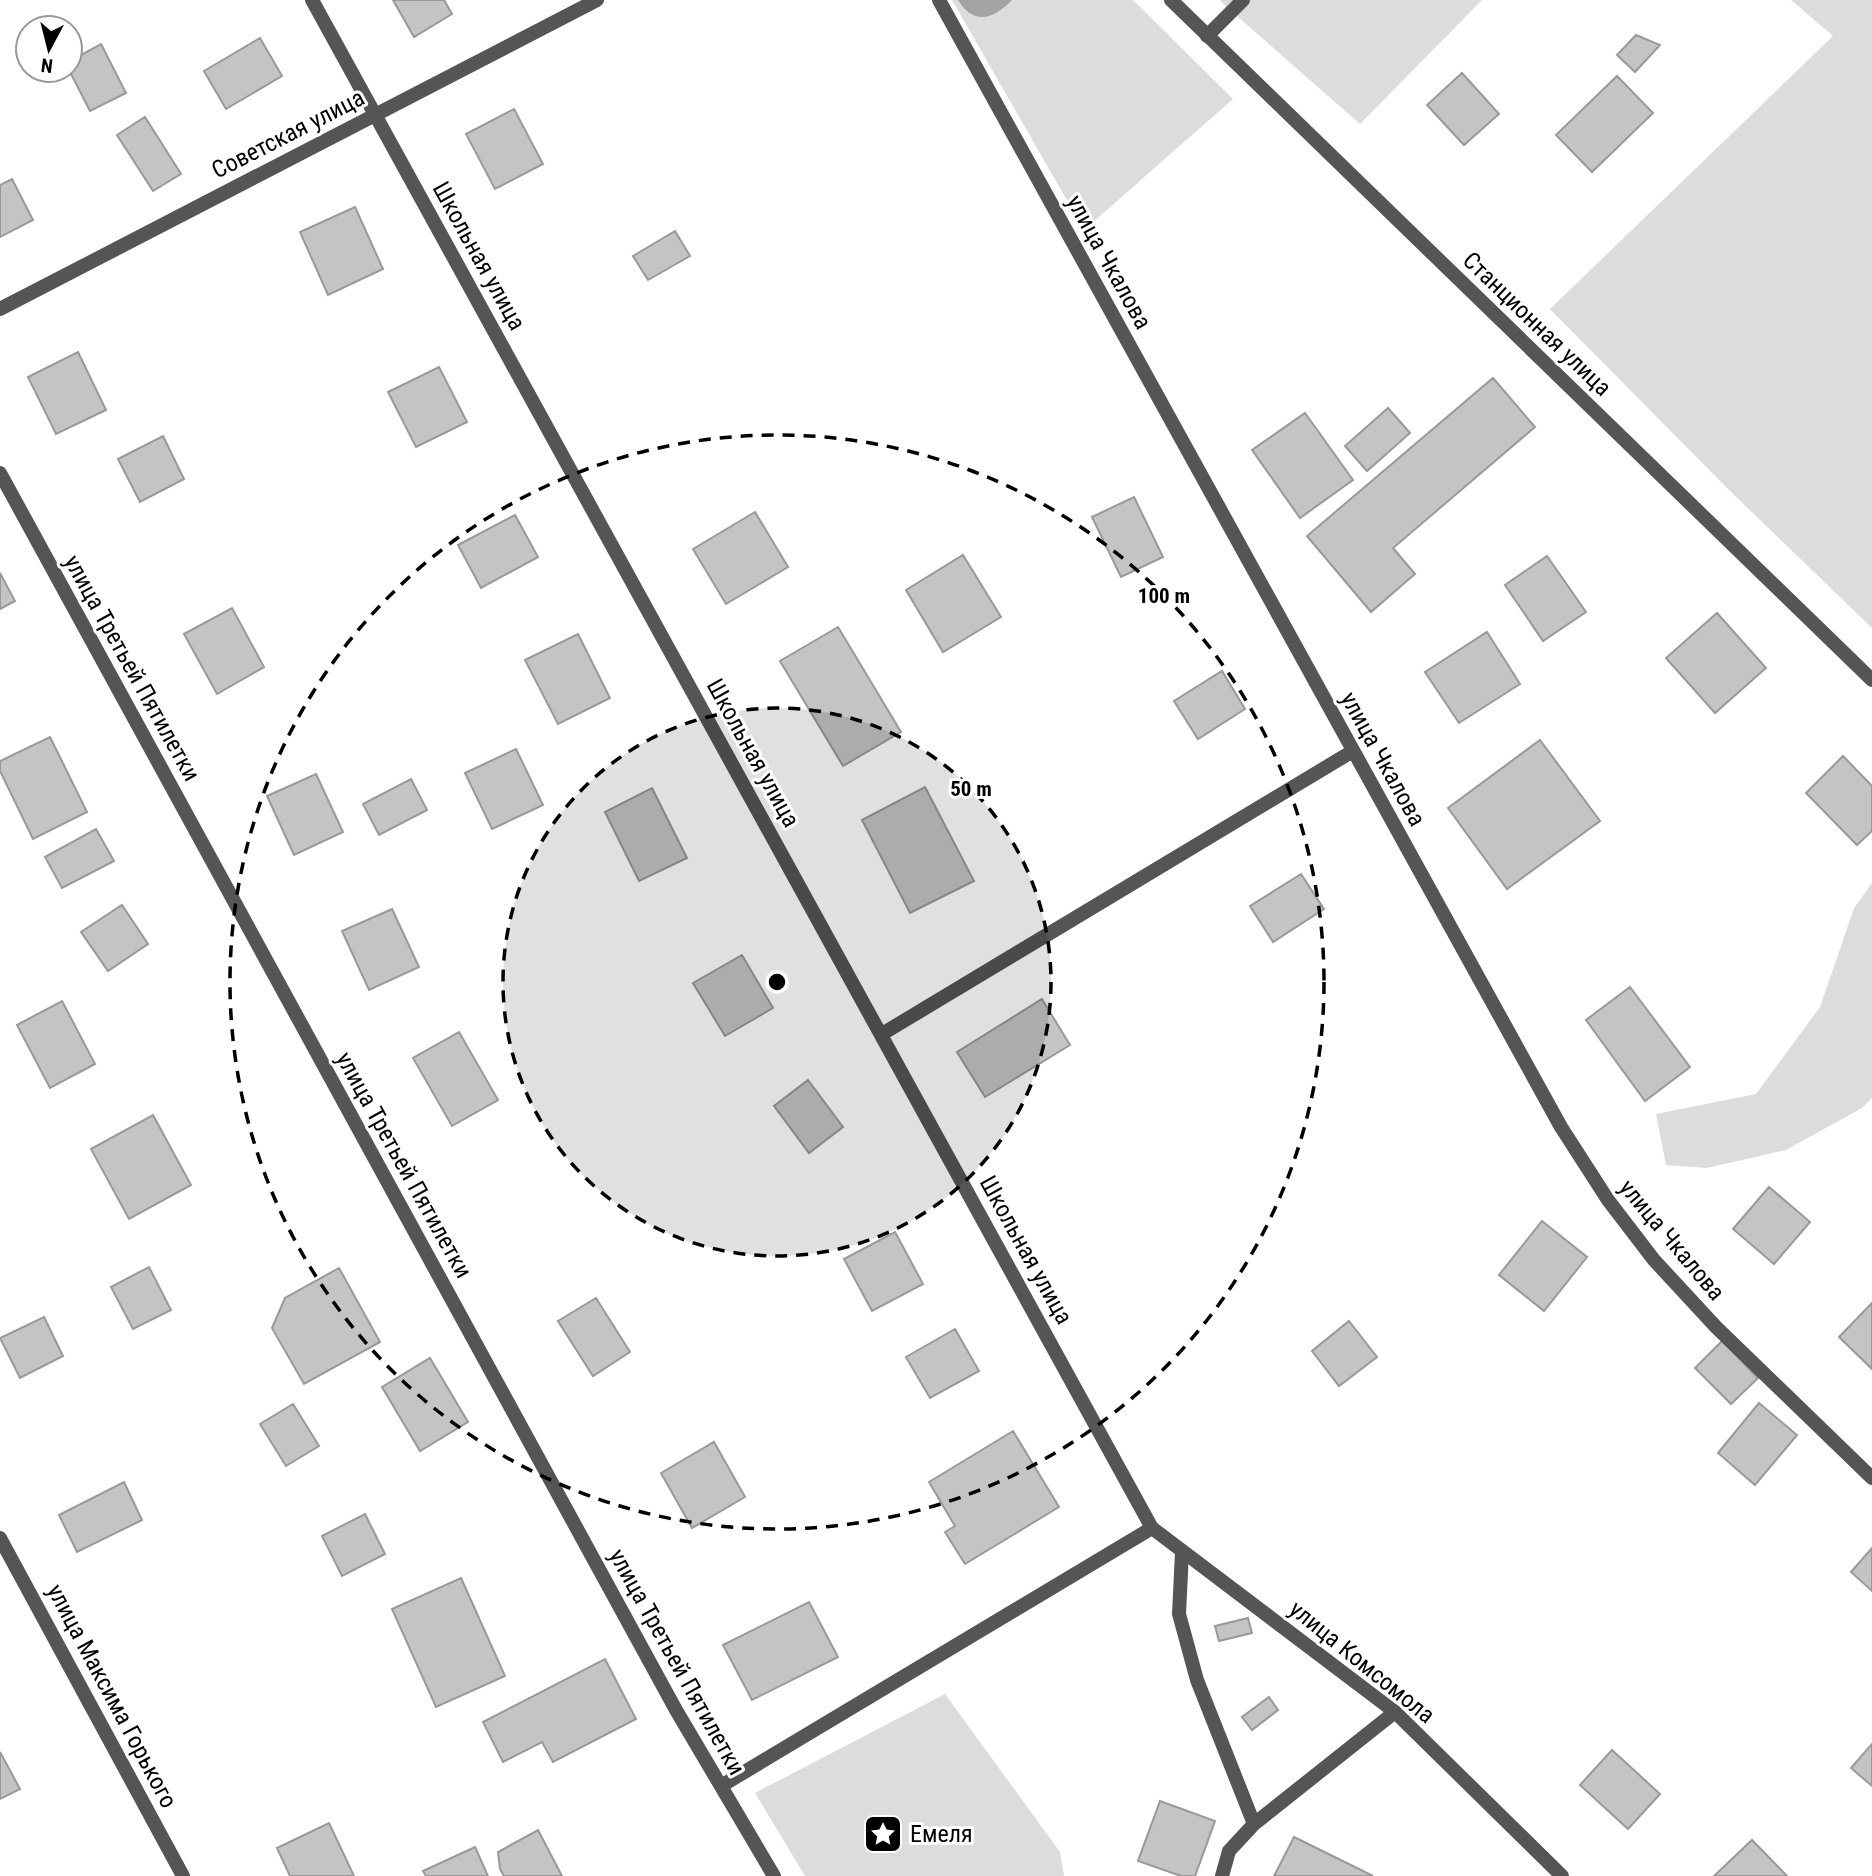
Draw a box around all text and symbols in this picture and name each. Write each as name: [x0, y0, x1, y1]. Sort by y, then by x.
north arrow: [14, 14, 84, 84]
text: N: [40, 53, 54, 78]
street label: Советская улица: [207, 84, 369, 184]
street label: Школьная улица: [427, 177, 531, 335]
street label: улица Чкалова: [1061, 190, 1157, 334]
street label: Станционная улица: [1457, 246, 1617, 402]
street label: улица Третьей Пятилетки: [58, 550, 206, 786]
text: 100 m: [1138, 584, 1190, 608]
street label: Школьная улица: [701, 674, 805, 832]
street label: улица Чкалова: [1335, 687, 1431, 831]
text: 50 m: [950, 777, 992, 801]
centre of rings: [765, 970, 789, 994]
street label: улица Третьей Пятилетки: [330, 1047, 478, 1283]
street label: Школьная улица: [974, 1171, 1078, 1329]
street label: улица Чкалова: [1613, 1174, 1731, 1306]
street label: улица Третьей Пятилетки: [603, 1544, 751, 1780]
street label: улица Максима Горького: [41, 1579, 183, 1813]
street label: улица Комсомола: [1284, 1595, 1440, 1729]
place icon: Емеля: [862, 1813, 904, 1855]
place label: Емеля: [910, 1820, 973, 1848]

